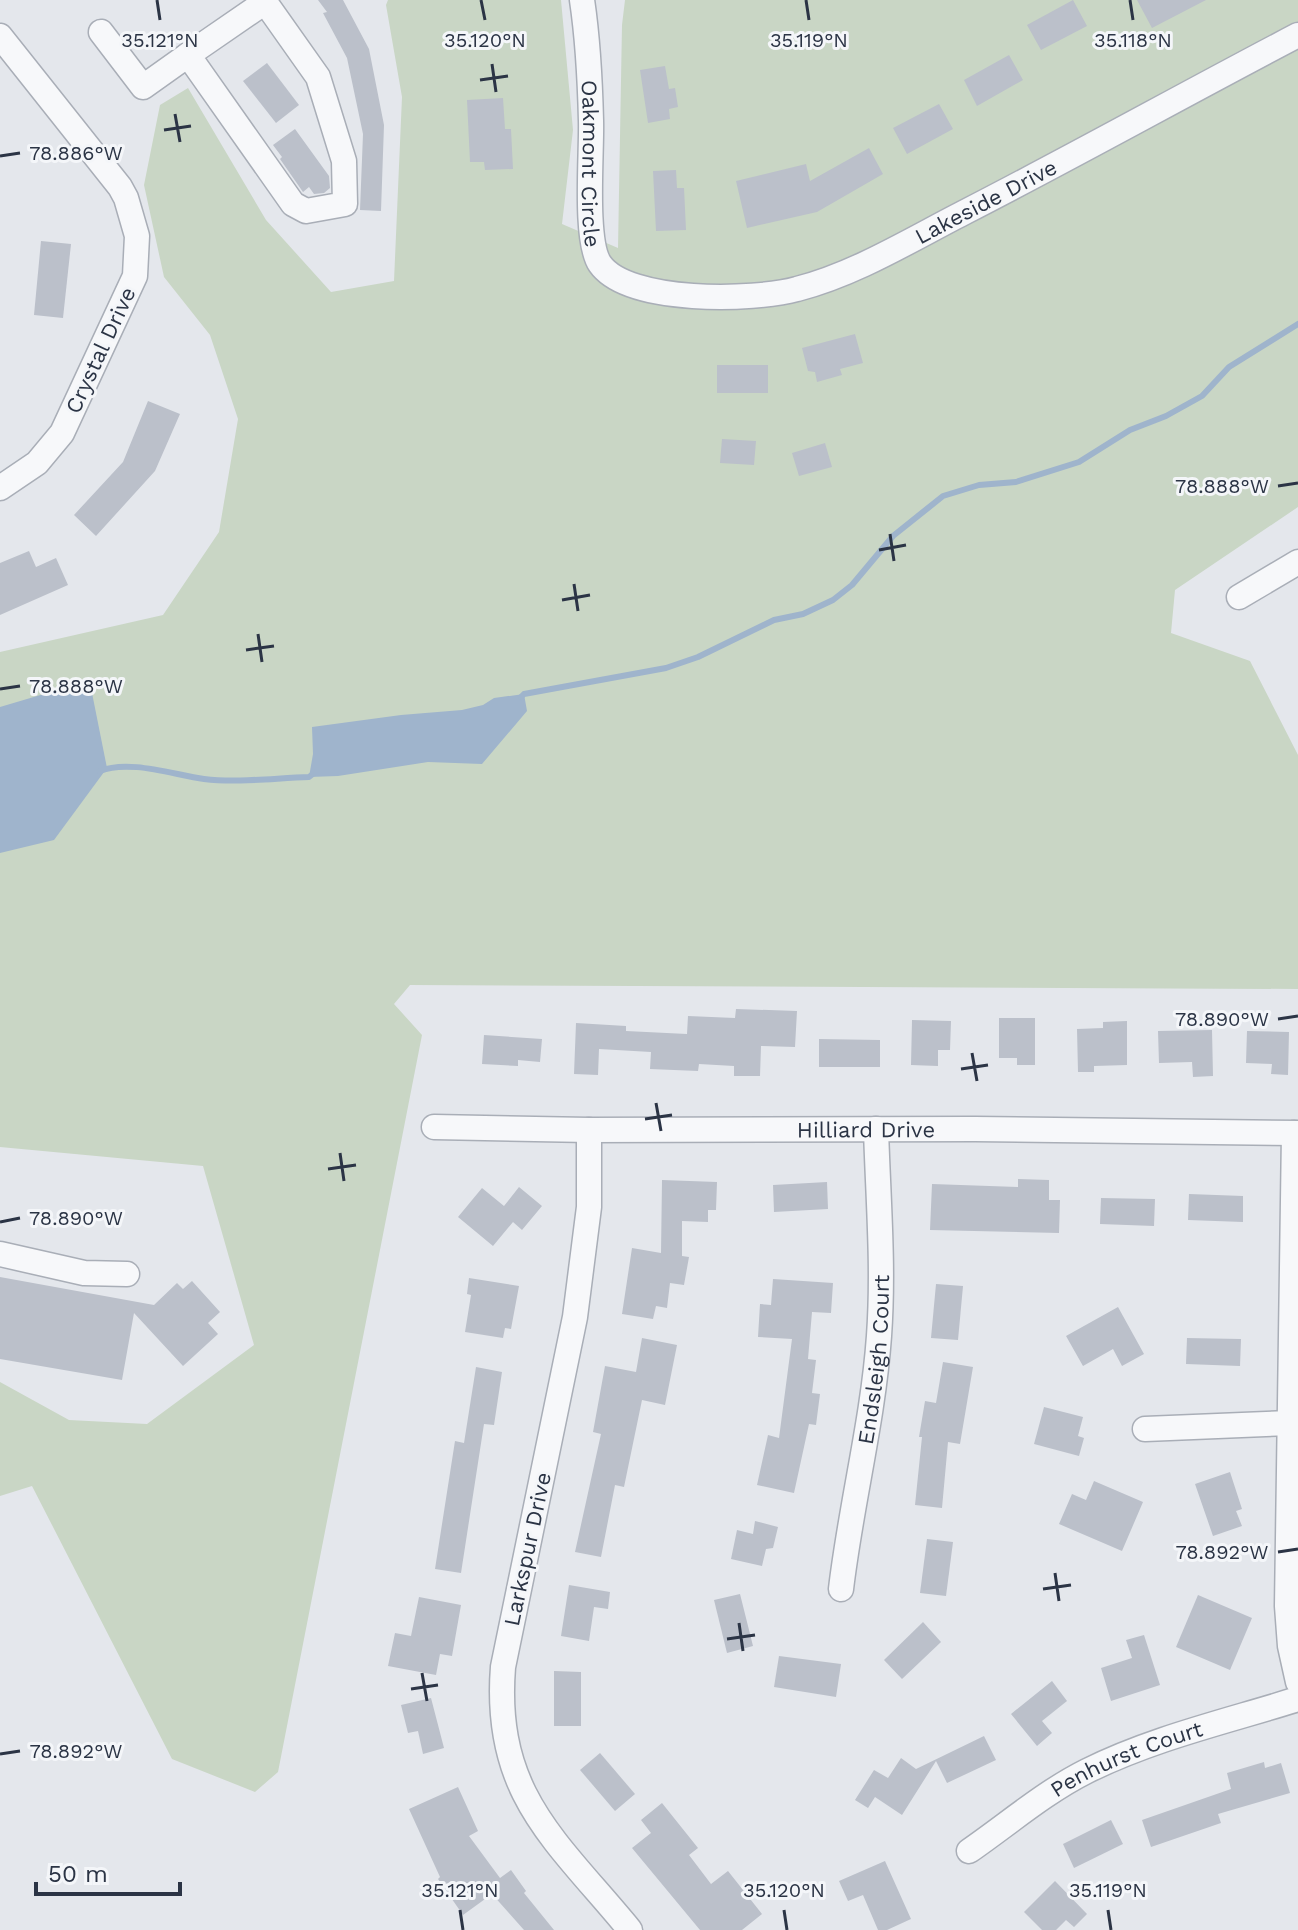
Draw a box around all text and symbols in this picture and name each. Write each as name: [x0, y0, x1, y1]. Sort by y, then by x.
text: 35.121°N: [121, 28, 199, 52]
text: 35.120°N: [444, 28, 526, 52]
text: 35.119°N: [770, 28, 848, 52]
text: 35.118°N: [1094, 28, 1172, 52]
street label: Oakmont Circle: [577, 79, 605, 249]
text: 78.886°W: [29, 141, 123, 165]
street label: Lakeside Drive: [911, 154, 1061, 249]
street label: Crystal Drive: [60, 283, 141, 417]
text: 78.888°W: [1175, 474, 1269, 498]
text: 78.888°W: [29, 674, 123, 698]
text: 78.890°W: [1175, 1007, 1269, 1031]
street label: Hilliard Drive: [797, 1117, 935, 1142]
text: 78.890°W: [29, 1206, 123, 1230]
street label: Endsleigh Court: [853, 1275, 894, 1446]
street label: Larkspur Drive: [499, 1470, 556, 1628]
text: 78.892°W: [1175, 1540, 1269, 1564]
street label: Penhurst Court: [1046, 1716, 1206, 1802]
text: 78.892°W: [29, 1739, 123, 1763]
scale bar: [36, 1846, 180, 1896]
text: 50 m: [48, 1860, 108, 1888]
text: 35.121°N: [421, 1878, 499, 1902]
text: 35.120°N: [743, 1878, 825, 1902]
text: 35.119°N: [1069, 1878, 1147, 1902]

